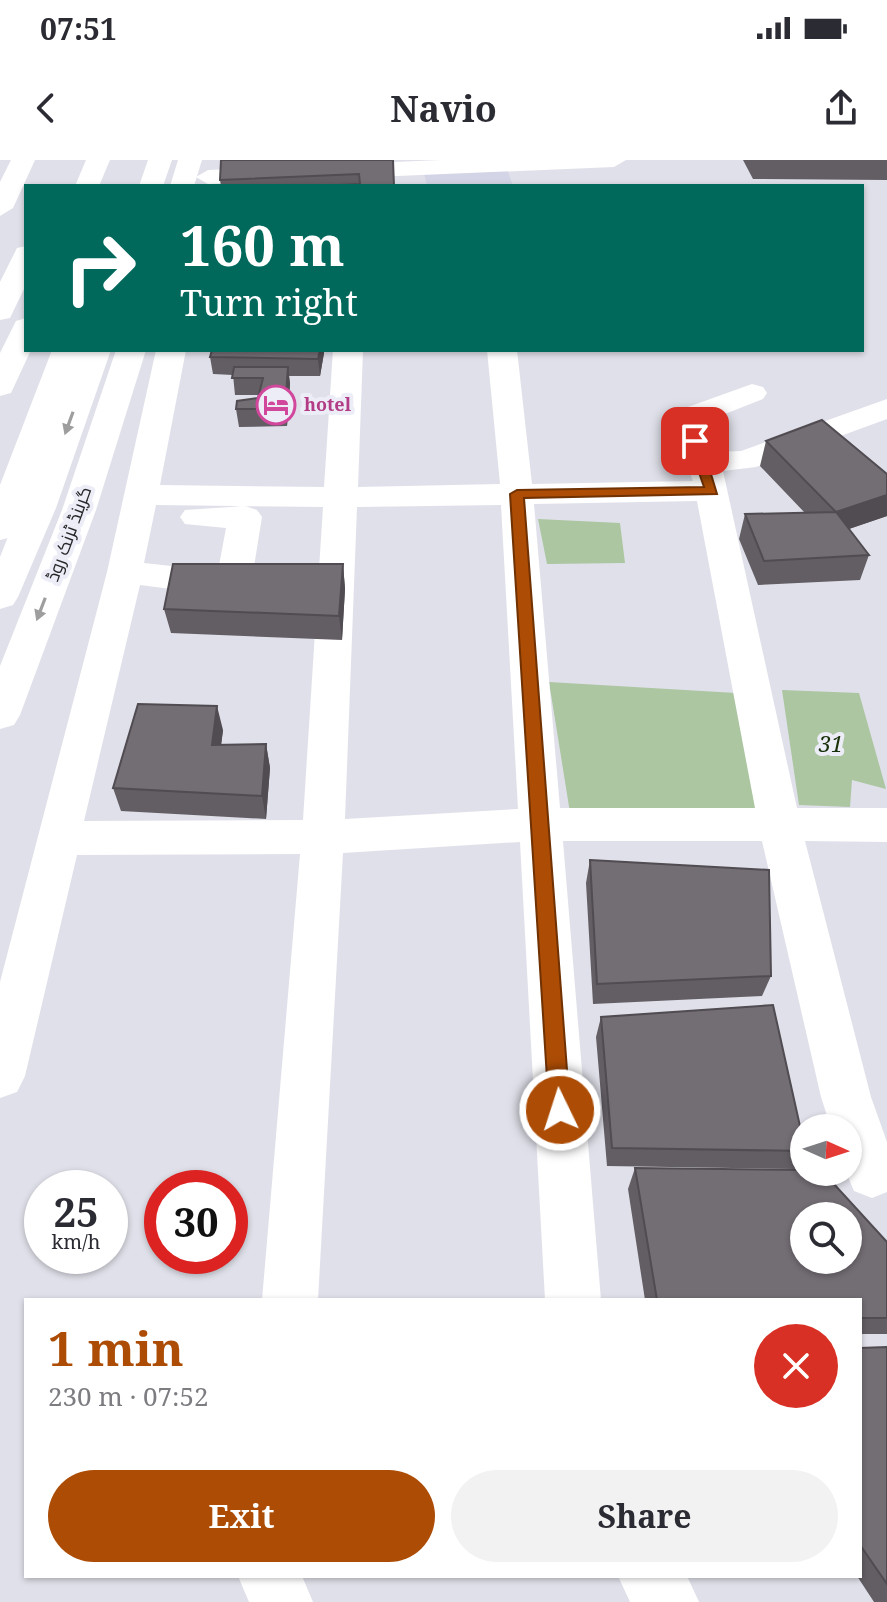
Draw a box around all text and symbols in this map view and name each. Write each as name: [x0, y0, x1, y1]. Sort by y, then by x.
text: 07:51: [40, 8, 117, 49]
text: Navio: [390, 84, 497, 133]
icon: back: [24, 86, 68, 130]
icon: share: [819, 86, 863, 130]
text: 160 m: [180, 206, 345, 282]
icon: right: [48, 216, 152, 320]
text: Turn right: [180, 278, 358, 327]
hotel icon: hotel: [255, 384, 297, 426]
place label: hotel: [304, 392, 352, 416]
pin: [661, 407, 729, 475]
one-way arrow: [63, 411, 75, 435]
icon: arrive: [673, 419, 717, 463]
street label: گرینڈ ٹرنک روڈ: [40, 483, 96, 585]
one-way arrow: [34, 597, 47, 621]
park label: 31: [818, 728, 843, 758]
position arrow: [518, 1068, 602, 1152]
north arrow: [790, 1114, 862, 1186]
map controls: [790, 1114, 862, 1274]
speed limit sign: 30: [144, 1170, 248, 1274]
text: 25: [53, 1184, 99, 1239]
button: search: [790, 1202, 862, 1274]
text: km/h: [51, 1228, 101, 1255]
text: 1 min: [48, 1315, 184, 1380]
button: close: [754, 1324, 838, 1408]
text: 230 m · 07:52: [48, 1378, 209, 1414]
button: Exit: [48, 1470, 435, 1562]
button: Share: [451, 1470, 838, 1562]

